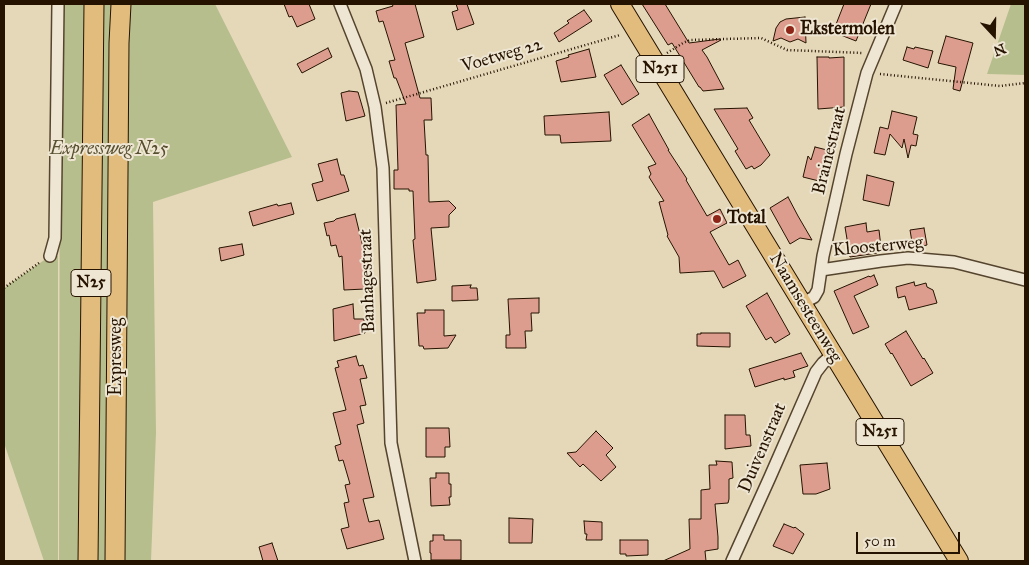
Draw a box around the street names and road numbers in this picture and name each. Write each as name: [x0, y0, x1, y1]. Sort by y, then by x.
street label: Voetweg 22: [459, 34, 545, 78]
road number: N251: [636, 56, 684, 82]
street label: Brainestraat: [809, 105, 851, 197]
street label: Banhagestraat: [355, 229, 381, 333]
street label: Kloosterweg: [832, 232, 924, 262]
street label: Naamsesteenweg: [764, 249, 846, 367]
road number: N25: [71, 270, 111, 296]
street label: Expresweg: [106, 318, 128, 396]
street label: Duivenstraat: [734, 400, 792, 496]
road number: N251: [856, 418, 904, 446]

